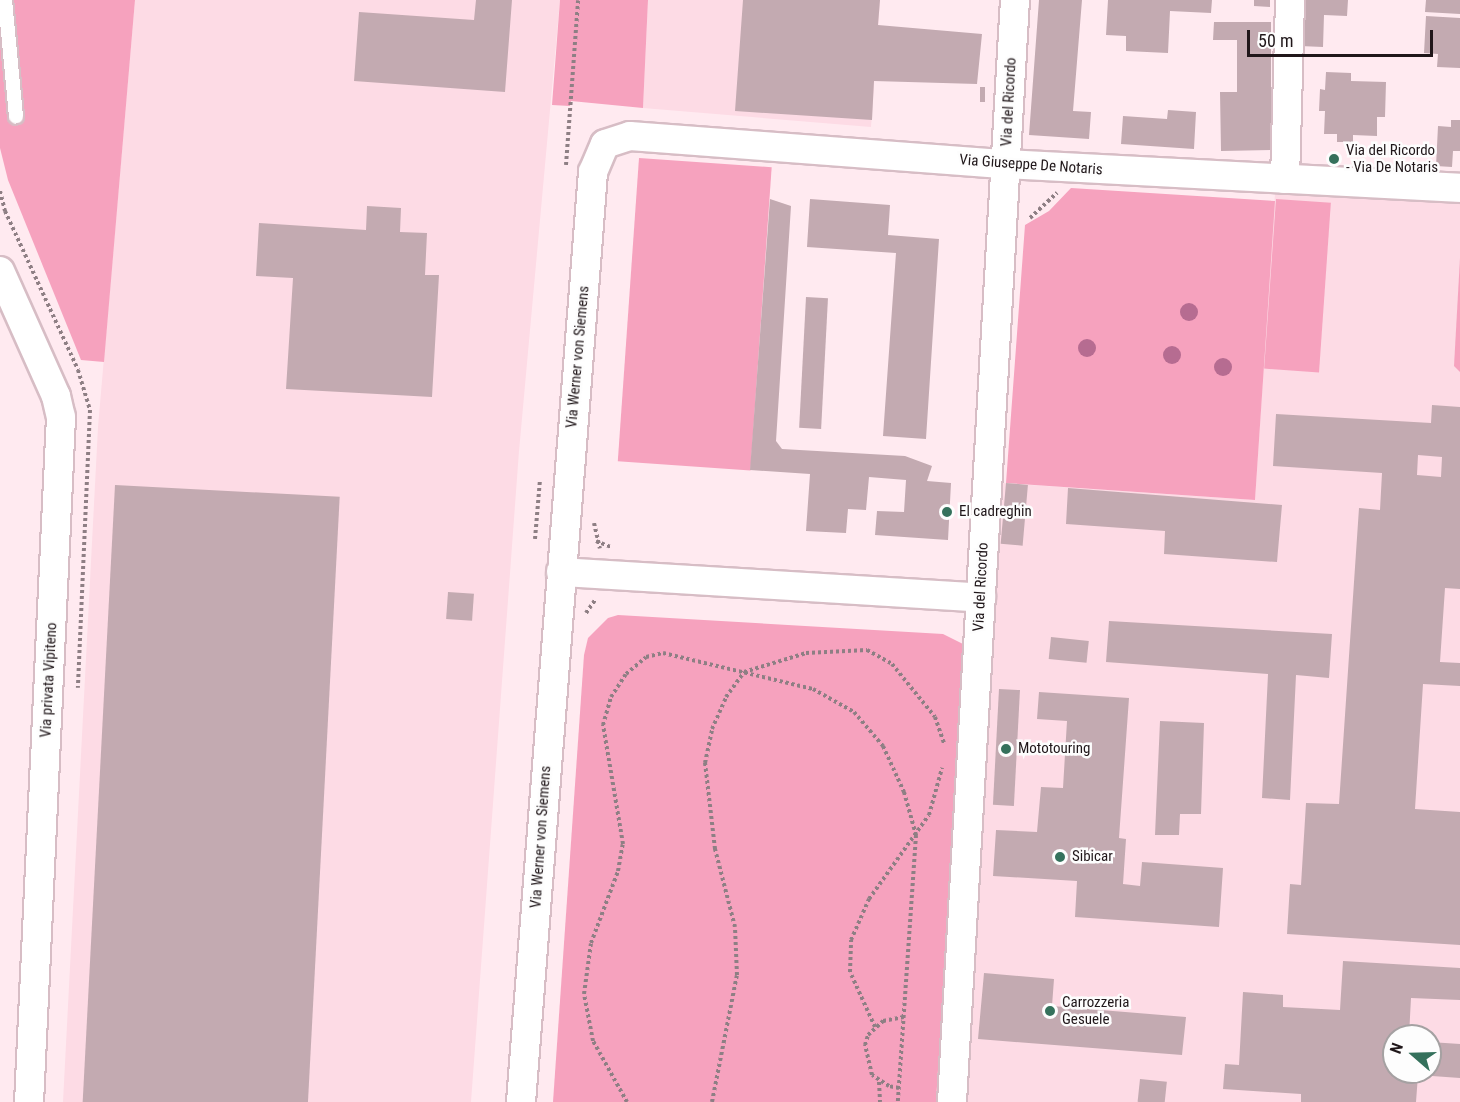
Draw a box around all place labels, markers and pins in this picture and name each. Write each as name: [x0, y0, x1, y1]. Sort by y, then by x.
place label: Via del Ricordo - Via De Notaris: [1346, 141, 1438, 176]
marker: Via del Ricordo - Via De Notaris: [1327, 152, 1341, 166]
place label: El cadreghin: [959, 503, 1032, 521]
marker: El cadreghin: [940, 505, 954, 519]
place label: Mototouring: [1018, 740, 1090, 758]
marker: Mototouring: [999, 742, 1013, 756]
place label: Sibicar: [1072, 848, 1113, 866]
marker: Sibicar: [1053, 850, 1067, 864]
place label: Carrozzeria Gesuele: [1062, 993, 1129, 1028]
marker: Carrozzeria Gesuele: [1043, 1004, 1057, 1018]

